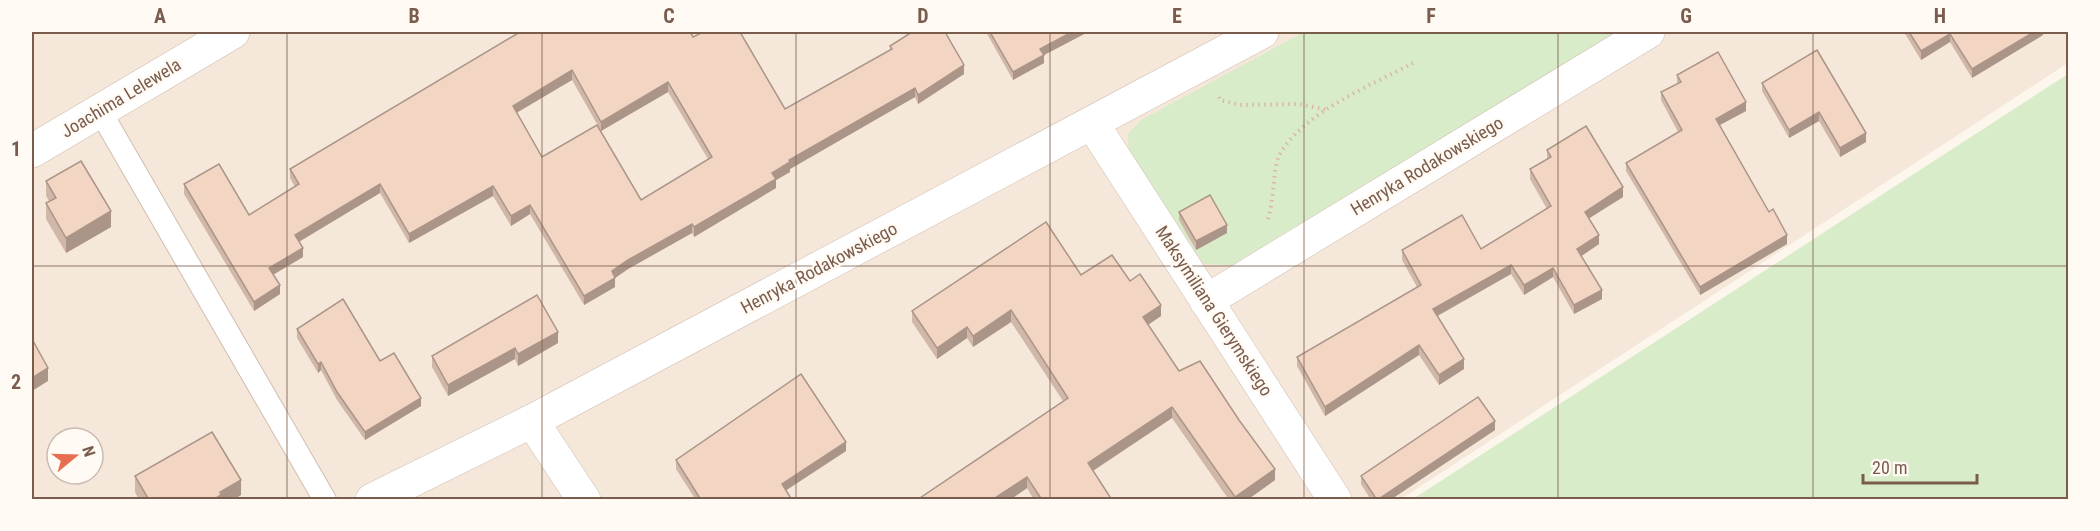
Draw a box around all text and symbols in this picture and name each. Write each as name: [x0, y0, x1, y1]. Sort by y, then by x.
text: A: [154, 4, 166, 28]
text: B: [408, 4, 420, 28]
text: C: [663, 4, 675, 28]
text: D: [917, 4, 929, 28]
text: E: [1172, 4, 1182, 28]
text: F: [1426, 4, 1436, 28]
text: G: [1680, 4, 1692, 28]
text: H: [1934, 4, 1946, 28]
street label: Joachima Lelewela: [57, 53, 185, 142]
street label: Henryka Rodakowskiego: [1347, 112, 1507, 219]
text: 1: [11, 137, 21, 161]
street label: Henryka Rodakowskiego: [737, 217, 901, 318]
street label: Maksymiliana Gierymskiego: [1151, 222, 1277, 400]
text: 2: [11, 370, 21, 394]
north arrow: [45, 426, 105, 486]
text: N: [78, 444, 99, 459]
scale bar: [1863, 447, 1977, 485]
text: 20 m: [1872, 457, 1907, 478]

